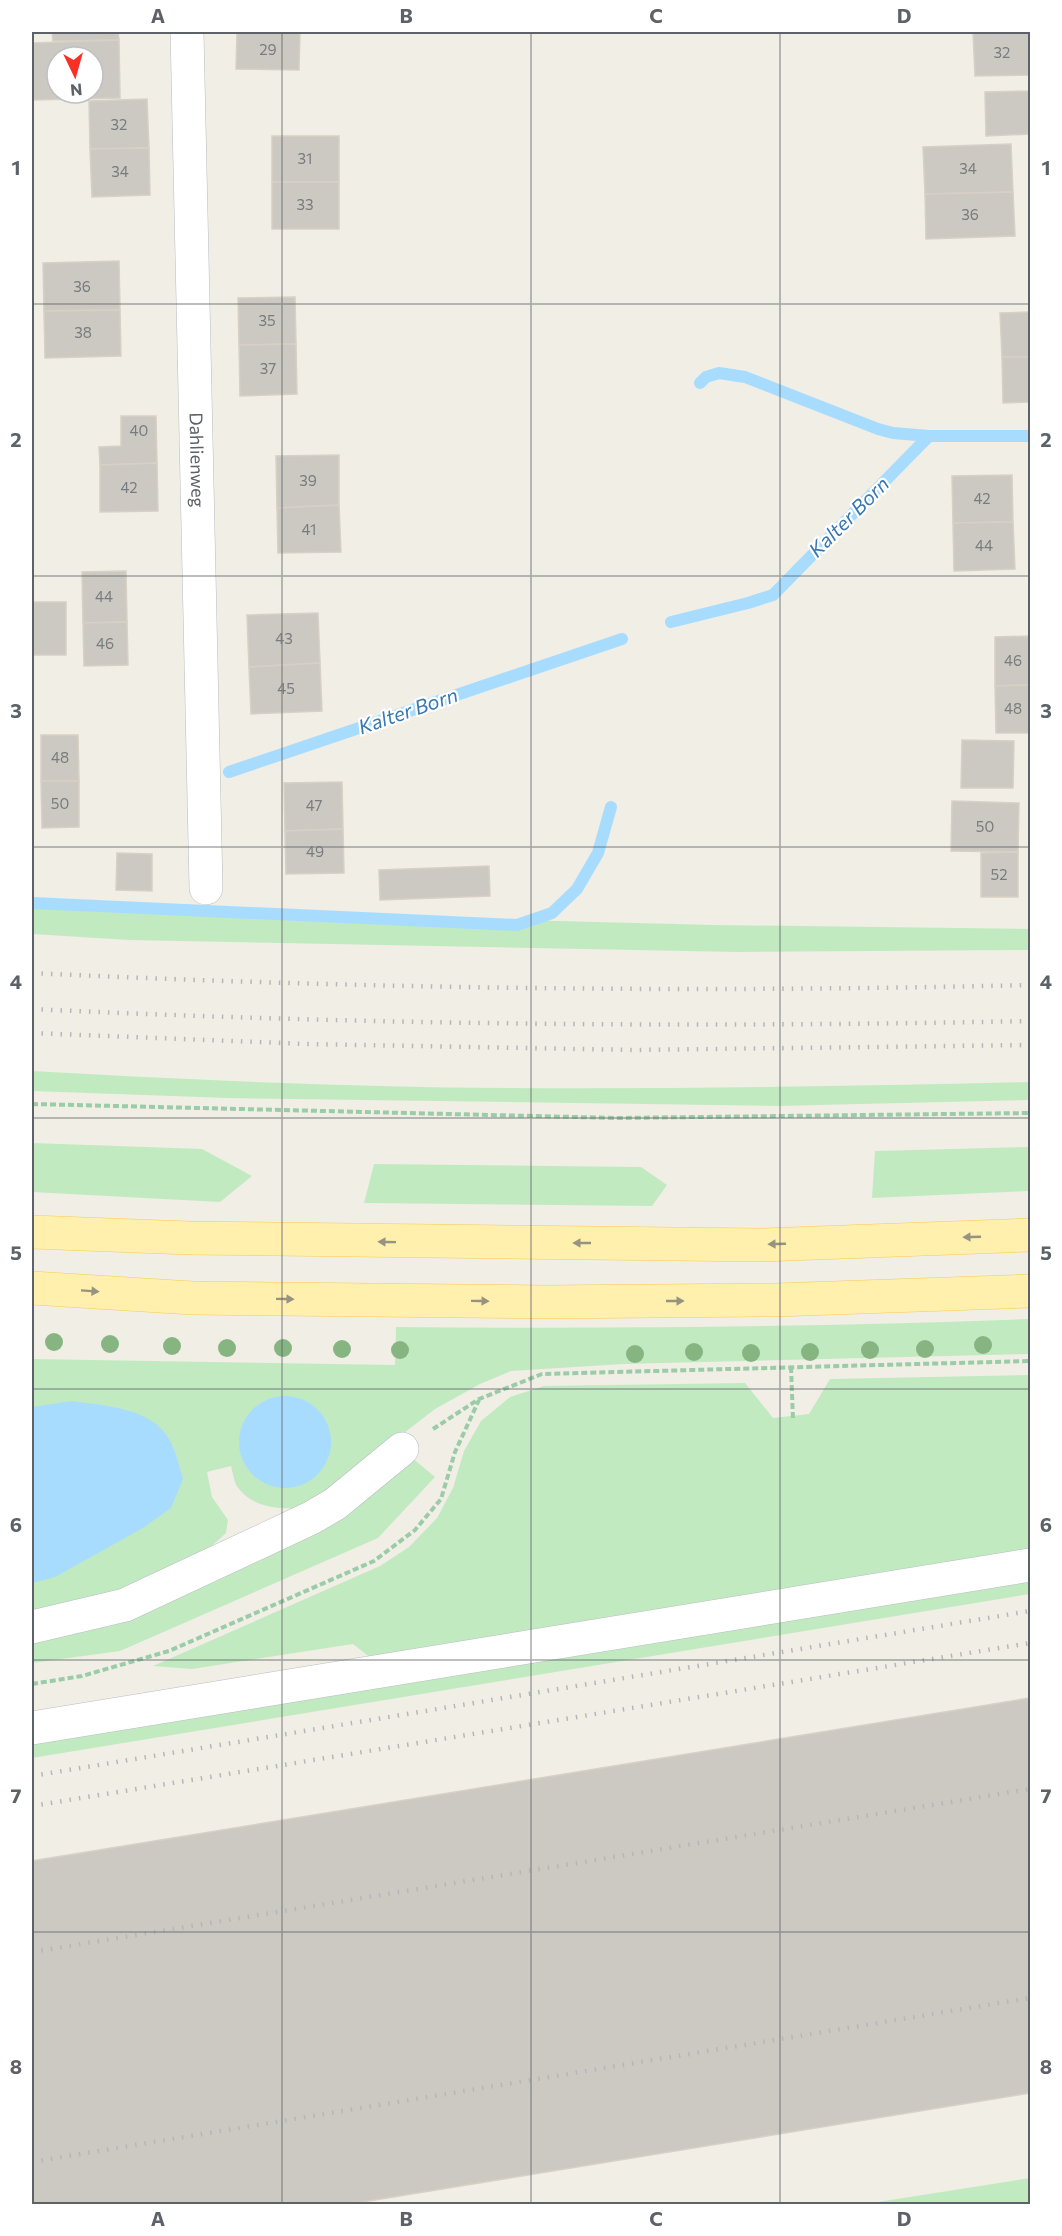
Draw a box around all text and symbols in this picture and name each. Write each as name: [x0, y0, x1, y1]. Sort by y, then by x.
text: A: [151, 3, 165, 27]
text: B: [399, 3, 413, 27]
text: C: [649, 3, 663, 27]
text: D: [897, 3, 911, 27]
house number: 29: [259, 40, 277, 58]
house number: 32: [994, 43, 1010, 61]
north arrow: [45, 45, 105, 105]
text: N: [70, 80, 83, 100]
house number: 32: [111, 115, 127, 133]
house number: 31: [298, 149, 312, 167]
text: 1: [11, 155, 21, 179]
text: 1: [1041, 155, 1051, 179]
house number: 34: [959, 159, 977, 177]
house number: 34: [111, 162, 129, 180]
house number: 33: [296, 195, 314, 213]
house number: 36: [961, 205, 979, 223]
house number: 36: [73, 277, 91, 295]
house number: 35: [258, 311, 276, 329]
house number: 38: [74, 323, 92, 341]
house number: 37: [260, 359, 276, 377]
street label: Dahlienweg: [185, 412, 210, 508]
house number: 40: [130, 421, 148, 439]
text: 2: [10, 427, 22, 451]
text: 2: [1040, 427, 1052, 451]
house number: 39: [299, 471, 317, 489]
water label: Kalter Born: [803, 471, 893, 561]
house number: 42: [120, 478, 138, 496]
house number: 42: [973, 489, 991, 507]
house number: 41: [302, 520, 316, 538]
house number: 44: [975, 536, 993, 554]
house number: 44: [95, 587, 113, 605]
house number: 43: [275, 629, 293, 647]
house number: 46: [96, 634, 114, 652]
house number: 46: [1004, 651, 1022, 669]
house number: 45: [277, 679, 295, 697]
water label: Kalter Born: [355, 682, 461, 738]
text: 3: [10, 698, 22, 722]
text: 3: [1040, 698, 1052, 722]
house number: 48: [1004, 699, 1022, 717]
house number: 48: [51, 748, 69, 766]
house number: 50: [51, 794, 69, 812]
house number: 47: [306, 796, 322, 814]
house number: 50: [976, 817, 994, 835]
house number: 49: [306, 842, 324, 860]
house number: 52: [991, 865, 1007, 883]
text: 4: [10, 969, 22, 993]
text: 4: [1040, 969, 1052, 993]
one-way arrow: [963, 1232, 982, 1242]
one-way arrow: [378, 1237, 397, 1246]
one-way arrow: [573, 1239, 592, 1248]
text: 5: [10, 1240, 22, 1264]
one-way arrow: [768, 1240, 787, 1249]
text: 5: [1040, 1240, 1052, 1264]
one-way arrow: [80, 1287, 99, 1296]
one-way arrow: [275, 1294, 294, 1304]
one-way arrow: [470, 1296, 489, 1306]
one-way arrow: [665, 1296, 684, 1306]
text: 6: [10, 1512, 22, 1536]
text: 6: [1040, 1512, 1052, 1536]
text: 7: [11, 1783, 22, 1807]
text: 7: [1041, 1783, 1052, 1807]
text: 8: [10, 2054, 22, 2078]
text: 8: [1040, 2054, 1052, 2078]
text: A: [151, 2206, 165, 2230]
text: B: [399, 2206, 413, 2230]
text: C: [649, 2206, 663, 2230]
text: D: [897, 2206, 911, 2230]

